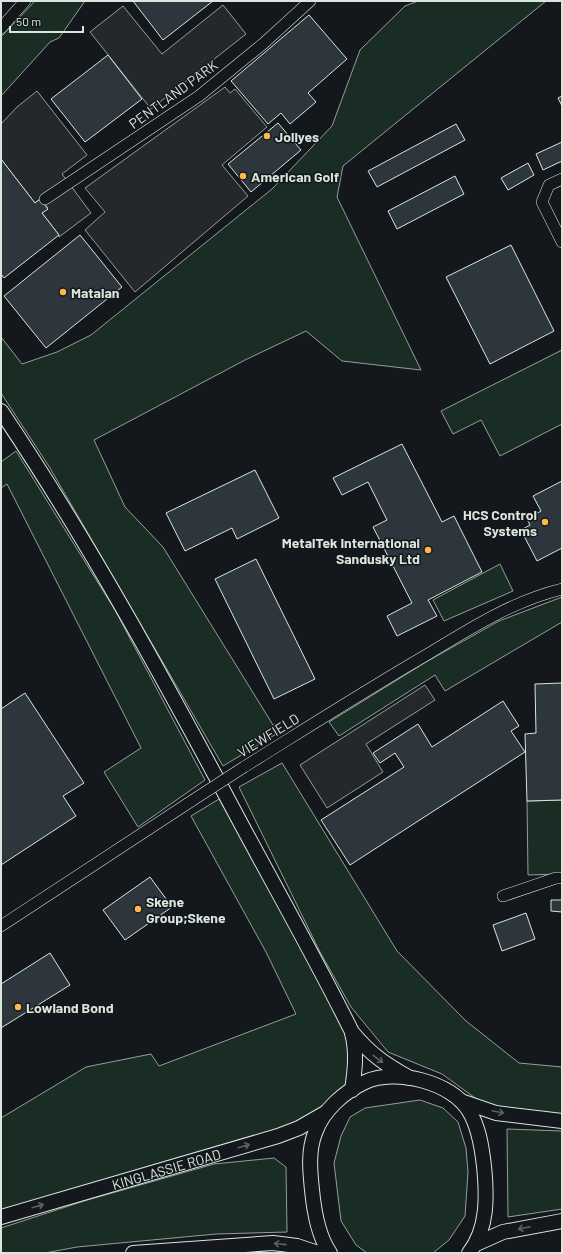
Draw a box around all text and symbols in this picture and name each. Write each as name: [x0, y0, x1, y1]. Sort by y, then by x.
scale bar: [10, 8, 83, 34]
text: 50 m: [16, 14, 41, 28]
street label: PENTLAND PARK: [125, 56, 221, 132]
place label: Jollyes: [275, 128, 319, 145]
marker: Jollyes: [262, 131, 272, 141]
place label: American Golf: [251, 168, 339, 185]
marker: American Golf: [238, 171, 248, 181]
place label: Matalan: [71, 284, 119, 301]
marker: Matalan: [58, 287, 68, 297]
place label: HCS Control Systems: [463, 506, 537, 539]
marker: HCS Control Systems: [540, 517, 550, 527]
place label: MetalTek International Sandusky Ltd: [282, 534, 420, 567]
marker: MetalTek International Sandusky Ltd: [423, 545, 433, 555]
street label: VIEWFIELD: [234, 709, 302, 761]
place label: Skene Group;Skene: [146, 893, 226, 926]
marker: Skene Group;Skene: [133, 904, 143, 914]
place label: Lowland Bond: [26, 999, 114, 1016]
marker: Lowland Bond: [13, 1002, 23, 1012]
one-way arrow: [373, 1054, 384, 1063]
one-way arrow: [491, 1109, 504, 1117]
one-way arrow: [237, 1142, 250, 1149]
street label: KINGLASSIE ROAD: [110, 1145, 222, 1193]
one-way arrow: [32, 1202, 45, 1209]
one-way arrow: [518, 1224, 531, 1232]
one-way arrow: [274, 1240, 287, 1248]

